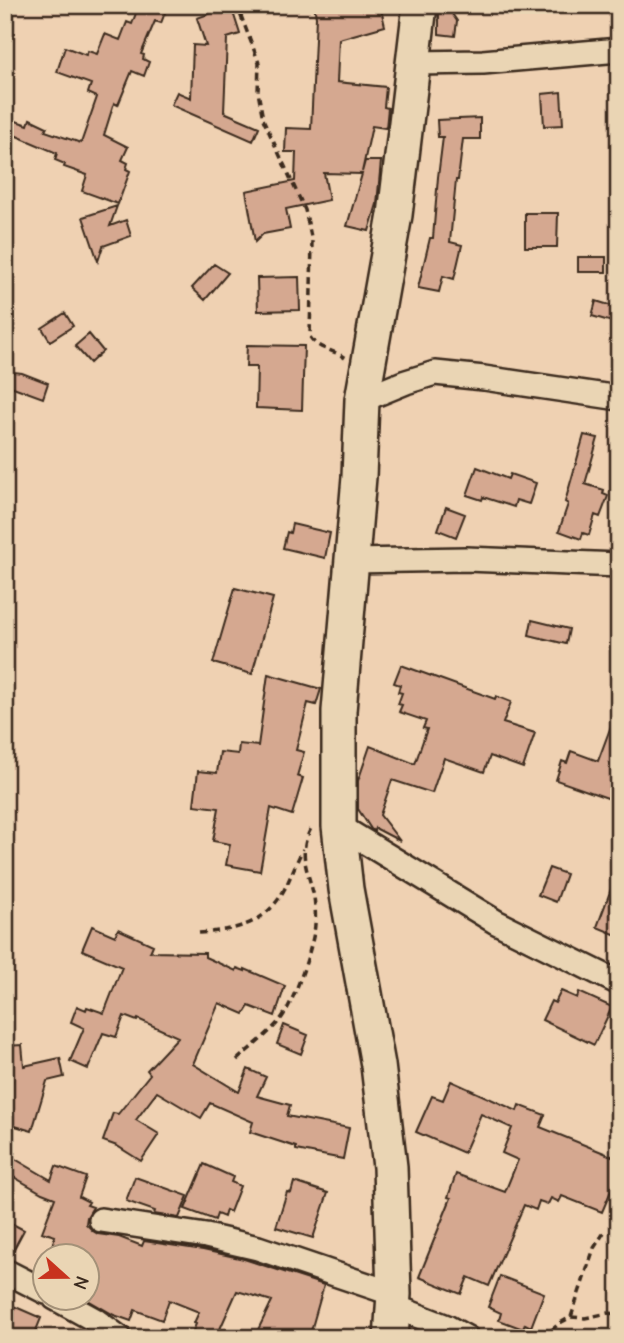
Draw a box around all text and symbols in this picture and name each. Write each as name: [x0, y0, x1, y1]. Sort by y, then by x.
north arrow: [32, 1242, 102, 1312]
text: N: [68, 1273, 93, 1292]

